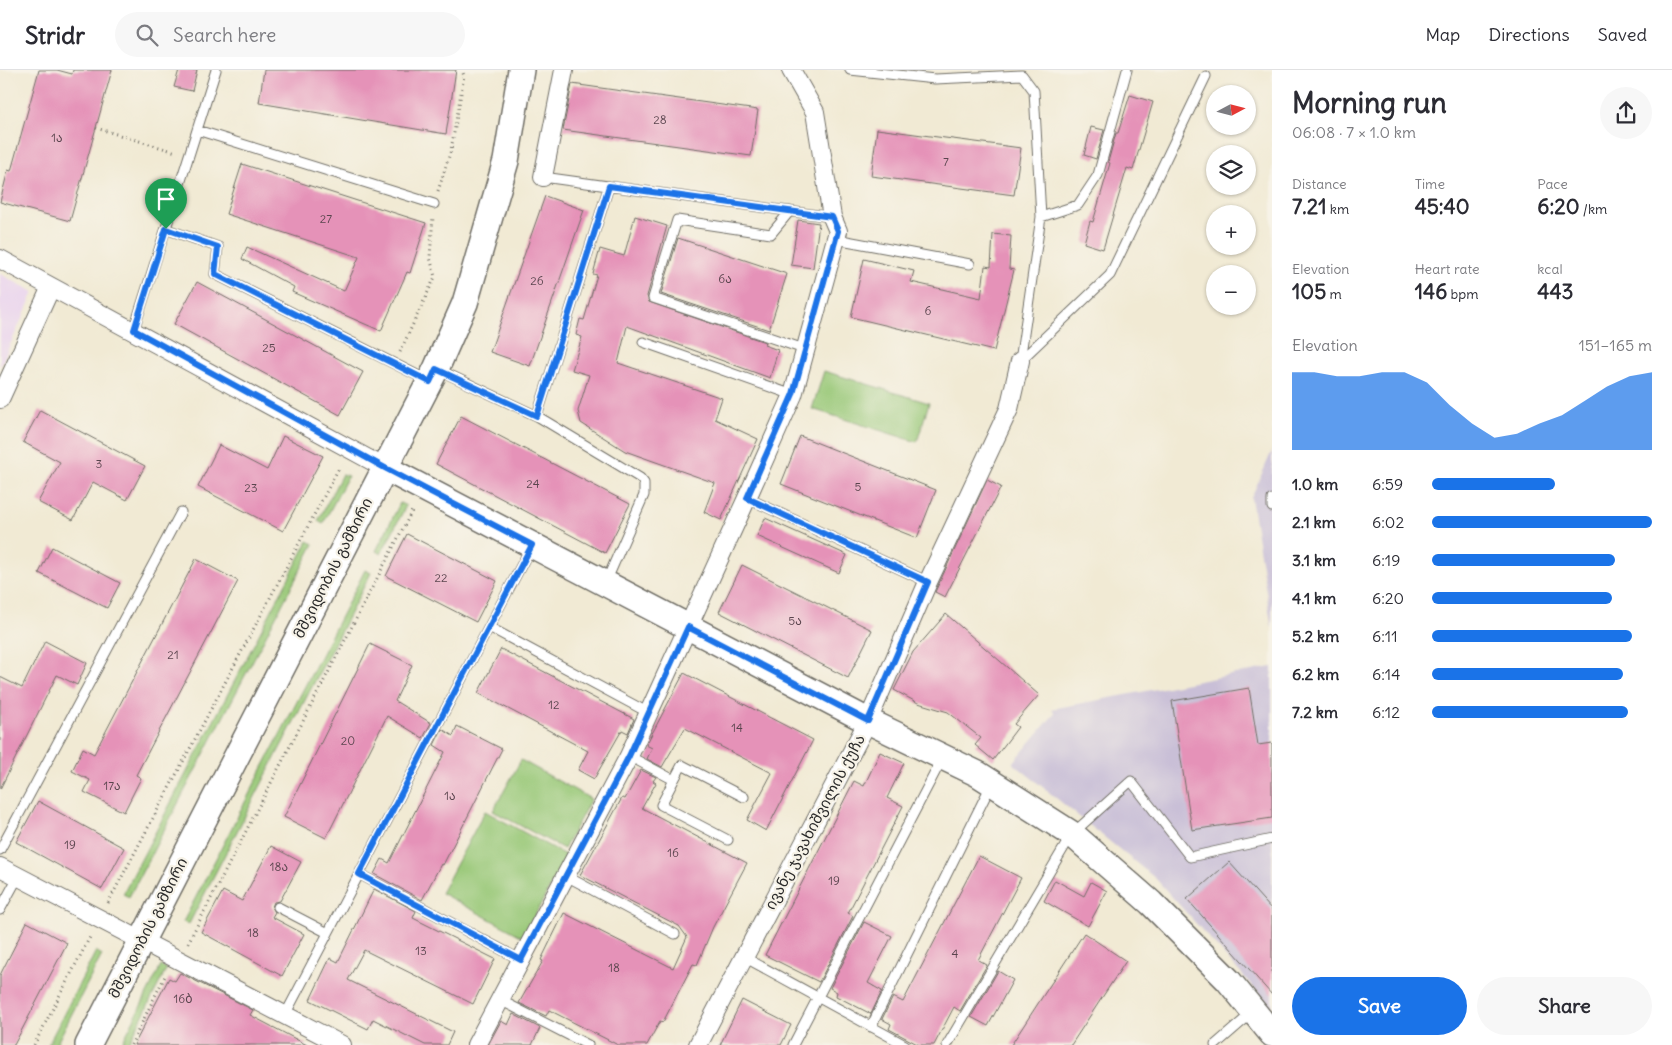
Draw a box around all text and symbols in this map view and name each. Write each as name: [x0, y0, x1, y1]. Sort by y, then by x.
search box: [115, 12, 465, 57]
text: Stridr: [25, 20, 85, 50]
icon: search: [133, 21, 161, 49]
text: Search here: [173, 23, 276, 47]
text: Map: [1425, 23, 1460, 46]
text: Directions: [1488, 23, 1570, 46]
text: Saved: [1598, 23, 1647, 46]
north arrow: [1206, 85, 1256, 135]
map controls: [1206, 85, 1256, 315]
text: Morning run: [1292, 85, 1447, 121]
button: share: [1600, 87, 1652, 139]
house number: 28: [653, 112, 667, 127]
text: 06:08 · 7 × 1.0 km: [1292, 122, 1416, 142]
house number: 1ა: [51, 130, 63, 145]
button: layers: [1206, 145, 1256, 195]
house number: 7: [943, 154, 949, 169]
text: Distance: [1292, 175, 1347, 193]
text: Time: [1415, 175, 1445, 193]
text: Pace: [1537, 175, 1568, 193]
pin: [145, 178, 187, 229]
icon: arrive: [152, 185, 180, 213]
text: 7.21: [1292, 193, 1326, 220]
text: 45:40: [1415, 193, 1470, 220]
text: 6:20: [1537, 193, 1580, 220]
text: km: [1326, 200, 1349, 218]
text: /km: [1580, 200, 1607, 218]
button: +: [1206, 205, 1256, 255]
house number: 27: [320, 211, 332, 226]
text: Elevation: [1292, 260, 1349, 278]
text: Heart rate: [1415, 260, 1480, 278]
text: kcal: [1537, 260, 1563, 278]
button: −: [1206, 265, 1256, 315]
house number: 6ა: [718, 271, 732, 286]
house number: 26: [530, 273, 544, 288]
text: 105: [1292, 278, 1326, 305]
text: 146: [1415, 278, 1447, 305]
text: 443: [1537, 278, 1574, 305]
text: m: [1326, 285, 1342, 303]
text: bpm: [1447, 285, 1479, 303]
house number: 6: [925, 303, 932, 318]
text: Elevation: [1292, 335, 1358, 355]
text: 151–165 m: [1578, 335, 1652, 355]
house number: 25: [262, 340, 276, 355]
house number: 3: [96, 456, 103, 471]
text: 1.0 km: [1292, 474, 1338, 494]
text: 6:59: [1372, 474, 1403, 494]
house number: 24: [526, 476, 540, 491]
house number: 5: [855, 479, 862, 494]
house number: 23: [244, 480, 258, 495]
street label: მშვიდობის გამზირი: [289, 494, 376, 641]
text: 2.1 km: [1292, 512, 1336, 532]
text: 6:02: [1372, 512, 1404, 532]
text: 3.1 km: [1292, 550, 1336, 570]
text: 6:19: [1372, 550, 1400, 570]
house number: 22: [434, 570, 448, 585]
text: 4.1 km: [1292, 588, 1336, 608]
text: 6:20: [1372, 588, 1404, 608]
house number: 5ა: [788, 613, 802, 628]
text: 5.2 km: [1292, 626, 1339, 646]
text: 6:11: [1372, 626, 1398, 646]
house number: 21: [167, 647, 179, 662]
text: 6.2 km: [1292, 664, 1339, 684]
text: 6:14: [1372, 664, 1400, 684]
house number: 12: [548, 697, 560, 712]
text: 7.2 km: [1292, 702, 1338, 722]
text: 6:12: [1372, 702, 1400, 722]
house number: 14: [731, 720, 743, 735]
street label: ივანე ჯავახიშვილის ქუჩა: [760, 731, 869, 913]
house number: 20: [341, 733, 355, 748]
house number: 17ა: [103, 778, 121, 793]
house number: 1ა: [444, 788, 456, 803]
house number: 19: [64, 837, 76, 852]
house number: 16: [667, 845, 679, 860]
street label: მშვიდობის გამზირი: [104, 854, 191, 1001]
house number: 18ა: [270, 859, 288, 874]
house number: 19: [828, 873, 840, 888]
house number: 18: [247, 925, 259, 940]
house number: 13: [415, 943, 427, 958]
house number: 4: [952, 946, 959, 961]
house number: 18: [608, 960, 620, 975]
button: Save: [1292, 977, 1467, 1035]
button: Share: [1477, 977, 1652, 1035]
house number: 16ბ: [174, 991, 192, 1006]

